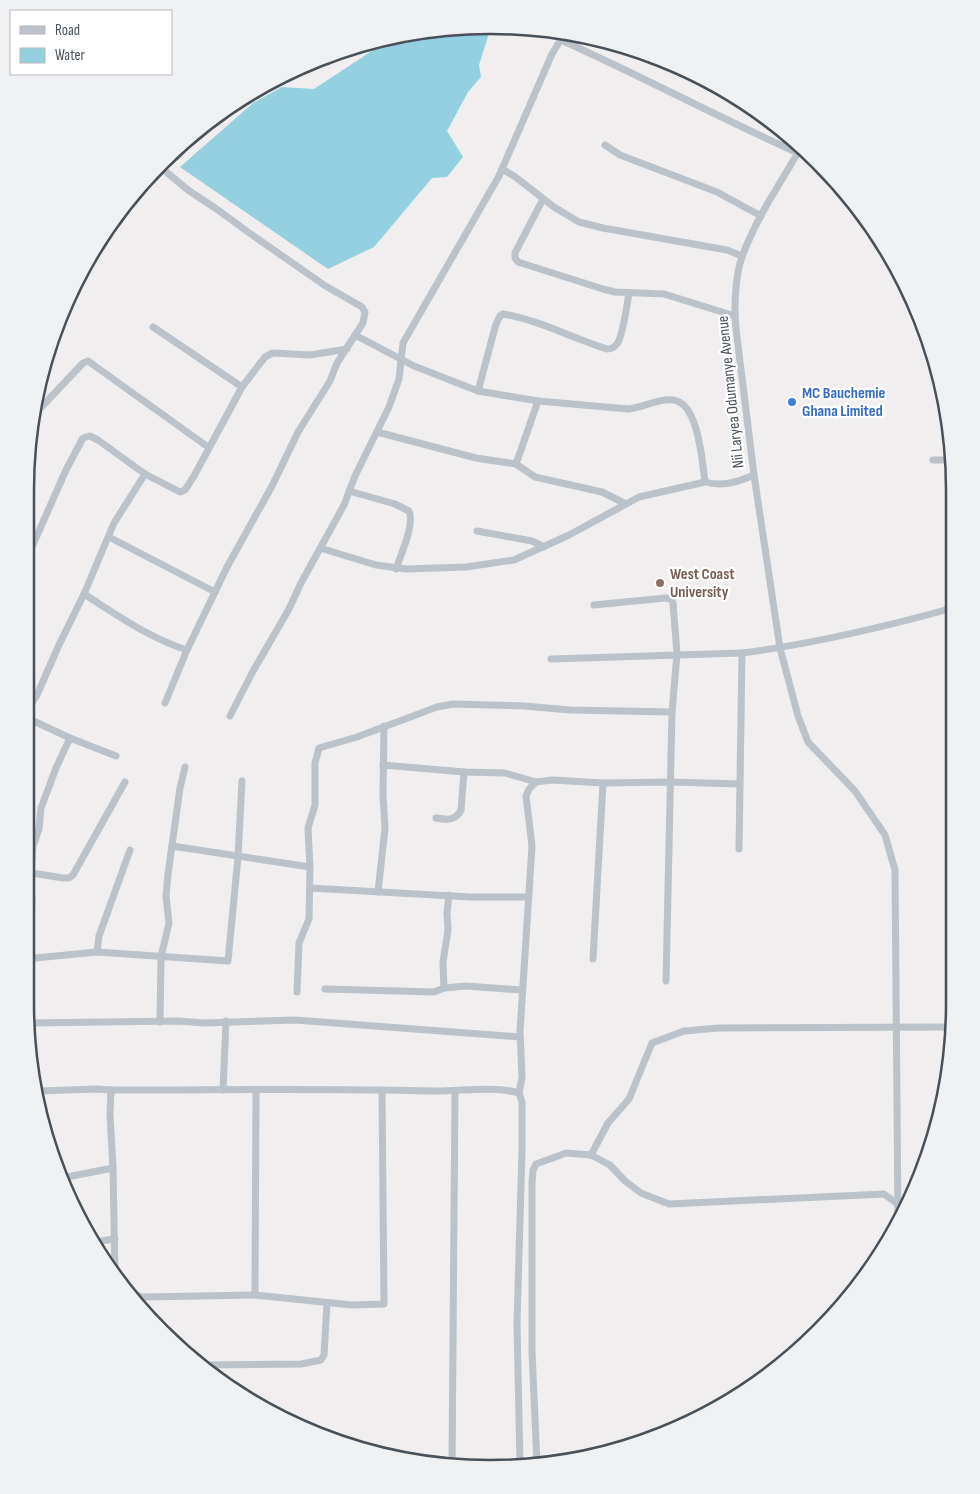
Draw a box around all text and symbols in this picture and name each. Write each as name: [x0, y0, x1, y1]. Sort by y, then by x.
legend: [10, 10, 172, 75]
text: Road: [55, 21, 80, 40]
text: Water: [55, 46, 86, 65]
street label: Nii Laryea Odumanye Avenue: [714, 315, 748, 469]
place label: MC Bauchemie Ghana Limited: [802, 384, 886, 421]
marker: MC Bauchemie Ghana Limited: [786, 396, 798, 408]
place label: West Coast University: [670, 565, 735, 602]
marker: West Coast University: [654, 577, 666, 589]

